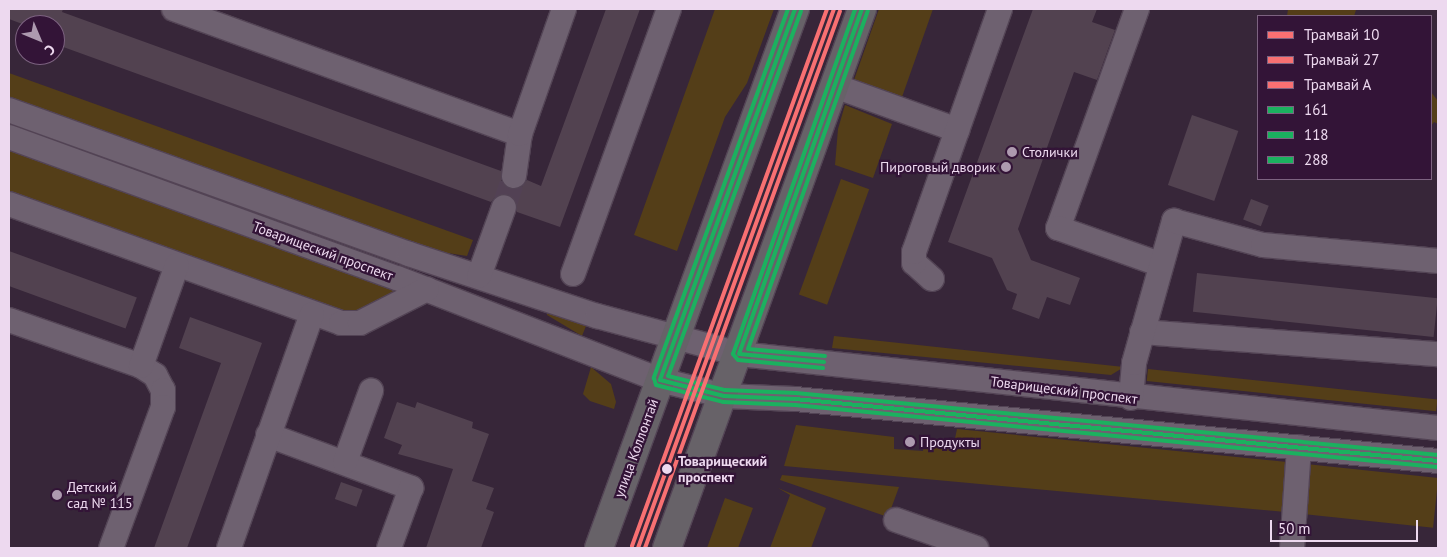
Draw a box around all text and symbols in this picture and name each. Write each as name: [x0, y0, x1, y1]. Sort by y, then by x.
north arrow: [15, 15, 65, 65]
legend: [1257, 15, 1432, 180]
text: Трамвай 10: [1304, 25, 1379, 44]
text: С: [41, 41, 59, 59]
text: Трамвай 27: [1304, 50, 1379, 69]
text: Трамвай А: [1304, 75, 1371, 94]
text: 161: [1304, 100, 1329, 119]
text: 118: [1304, 125, 1329, 144]
place label: Столички: [1022, 144, 1078, 160]
marker: Столички: [1006, 146, 1018, 158]
text: 288: [1304, 150, 1329, 169]
place label: Пироговый дворик: [880, 159, 996, 175]
marker: Пироговый дворик: [1000, 161, 1012, 173]
street label: Товарищеский проспект: [251, 218, 395, 284]
street label: Товарищеский проспект: [990, 373, 1138, 407]
street label: улица Коллонтай: [610, 396, 662, 500]
place label: Продукты: [920, 434, 980, 450]
marker: Продукты: [904, 436, 916, 448]
place label: Товарищеский проспект: [678, 453, 767, 486]
marker: Товарищеский проспект: [660, 462, 674, 476]
place label: Детский сад № 115: [67, 479, 133, 512]
marker: Детский сад № 115: [51, 489, 63, 501]
scale bar: [1272, 510, 1420, 542]
text: 50 m: [1278, 519, 1311, 538]

